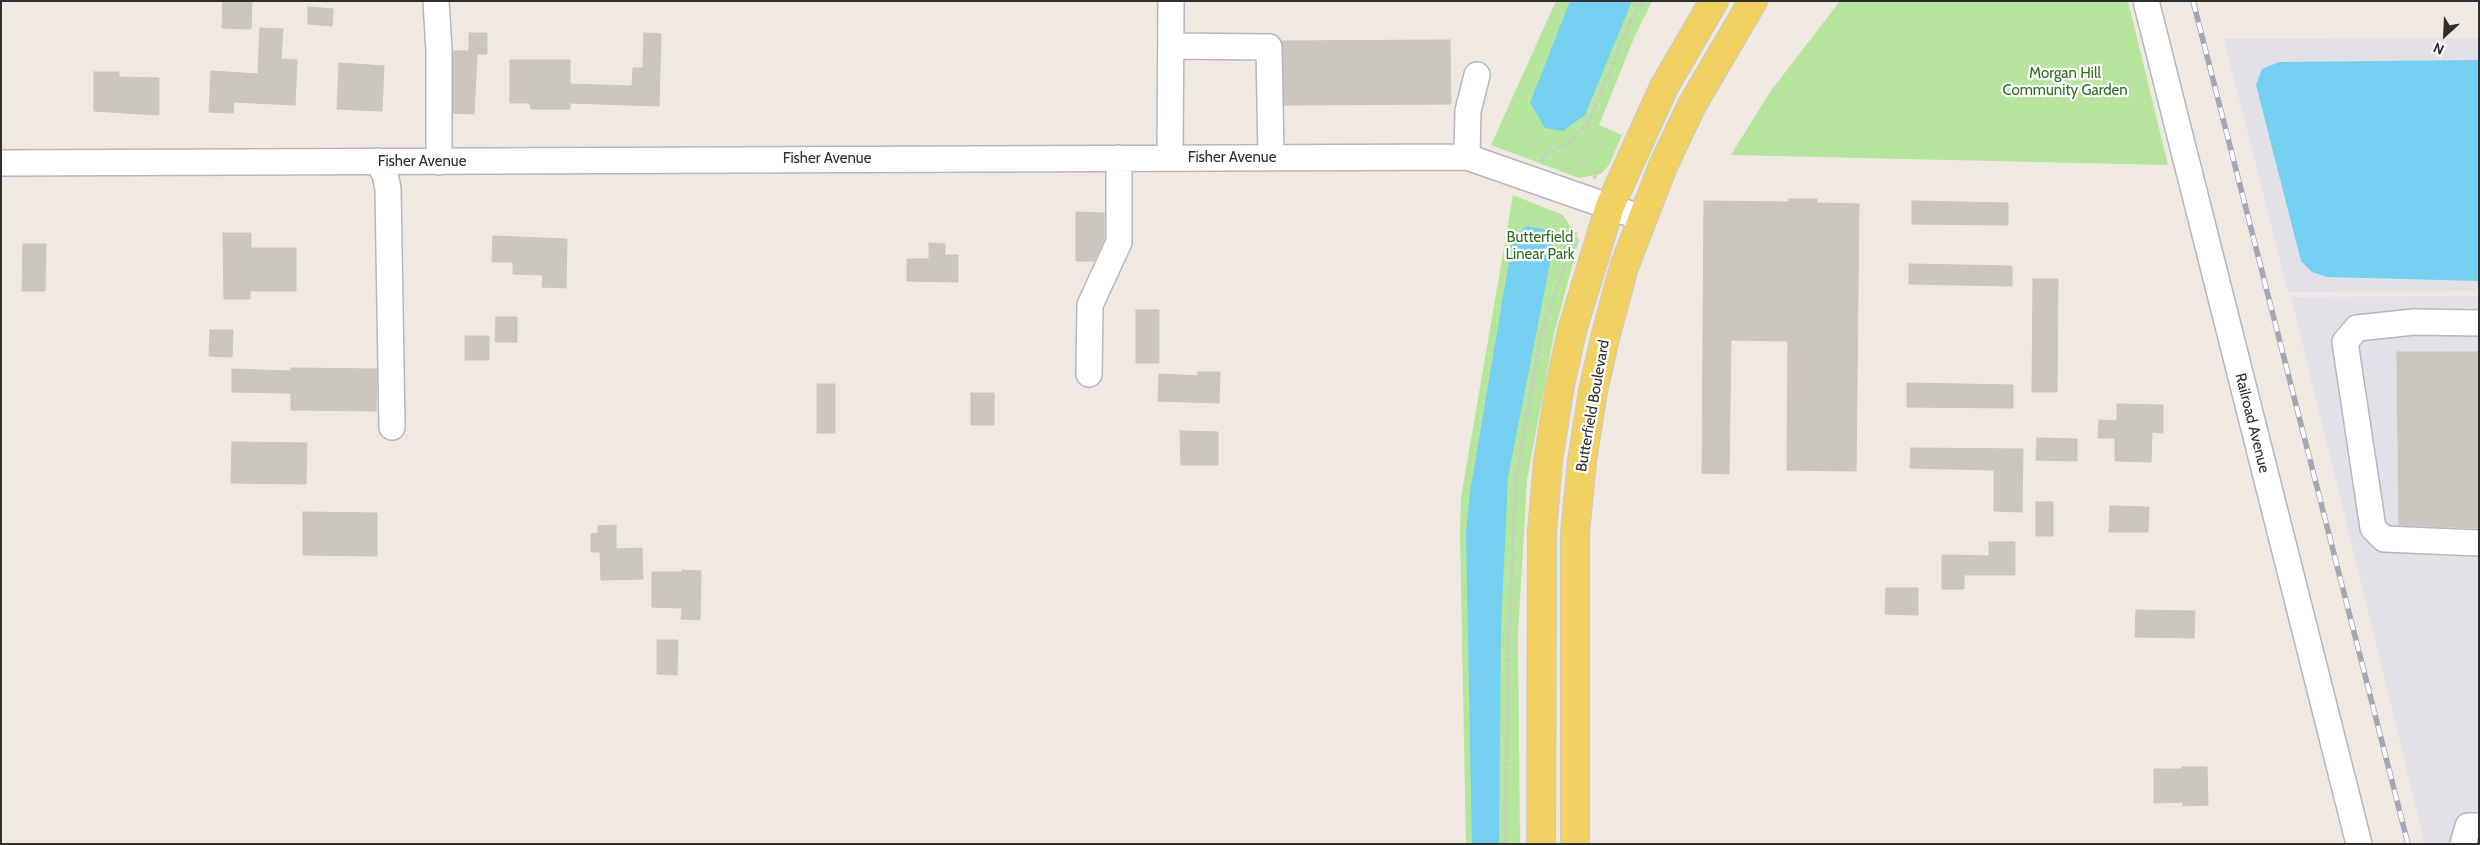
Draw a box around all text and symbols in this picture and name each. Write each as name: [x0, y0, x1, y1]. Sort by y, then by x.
north arrow: [2420, 10, 2470, 60]
text: N: [2430, 38, 2447, 59]
park label: Morgan Hill Community Garden: [2002, 65, 2128, 100]
street label: Fisher Avenue: [1188, 149, 1276, 167]
street label: Fisher Avenue: [783, 150, 871, 168]
street label: Fisher Avenue: [378, 153, 466, 171]
park label: Butterfield Linear Park: [1505, 229, 1575, 264]
street label: Butterfield Boulevard: [1573, 339, 1613, 473]
street label: Railroad Avenue: [2231, 371, 2273, 475]

